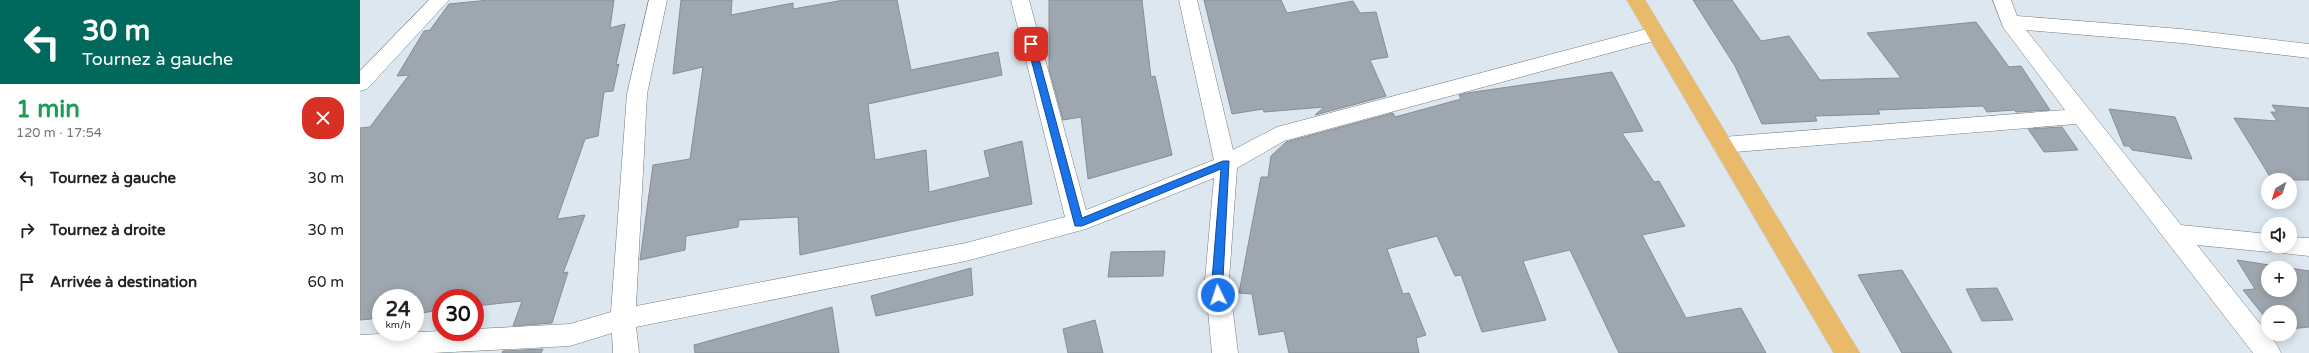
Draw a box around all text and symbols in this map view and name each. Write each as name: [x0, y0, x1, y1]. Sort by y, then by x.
text: 30 m: [82, 14, 150, 48]
icon: left: [16, 16, 68, 68]
pin: [1014, 27, 1048, 61]
icon: arrive: [1020, 33, 1042, 55]
text: Tournez à gauche: [82, 48, 233, 70]
text: 1 min: [16, 95, 80, 124]
button: close: [302, 97, 344, 139]
text: 120 m · 17:54: [16, 125, 102, 141]
icon: left: [16, 167, 38, 189]
text: Tournez à gauche: [50, 169, 176, 187]
text: 30 m: [307, 169, 344, 187]
north arrow: [2261, 173, 2297, 209]
map controls: [2261, 173, 2297, 341]
button: sound: [2261, 217, 2297, 253]
icon: right: [16, 219, 38, 241]
text: Tournez à droite: [50, 221, 165, 239]
text: 30 m: [307, 221, 344, 239]
button: +: [2261, 261, 2297, 297]
icon: arrive: [16, 271, 38, 293]
text: Arrivée à destination: [50, 273, 197, 291]
text: 60 m: [307, 273, 344, 291]
position arrow: [1197, 274, 1239, 316]
speed limit sign: 30: [432, 289, 484, 341]
text: 24: [385, 298, 411, 322]
button: −: [2261, 305, 2297, 341]
text: km/h: [385, 319, 411, 331]

